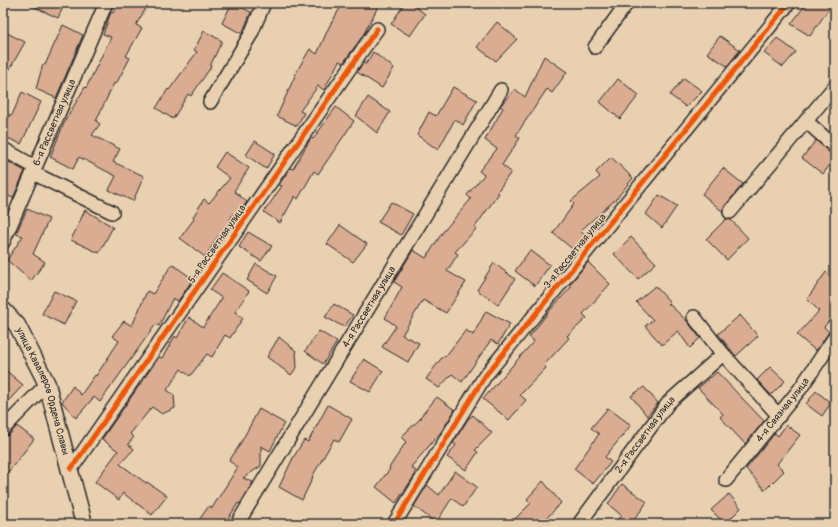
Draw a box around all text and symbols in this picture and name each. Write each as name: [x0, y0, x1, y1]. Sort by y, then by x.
street label: 6-я Рассветная улица: [31, 77, 79, 168]
street label: 5-я Рассветная улица: [186, 202, 249, 285]
street label: 3-я Рассветная улица: [541, 211, 609, 291]
street label: 4-я Рассветная улица: [340, 264, 399, 350]
street label: улица Кавалеров Ордена Славы: [13, 325, 72, 456]
street label: 4-я Связная улица: [753, 375, 812, 445]
street label: 2-я Рассветная улица: [612, 393, 678, 476]

